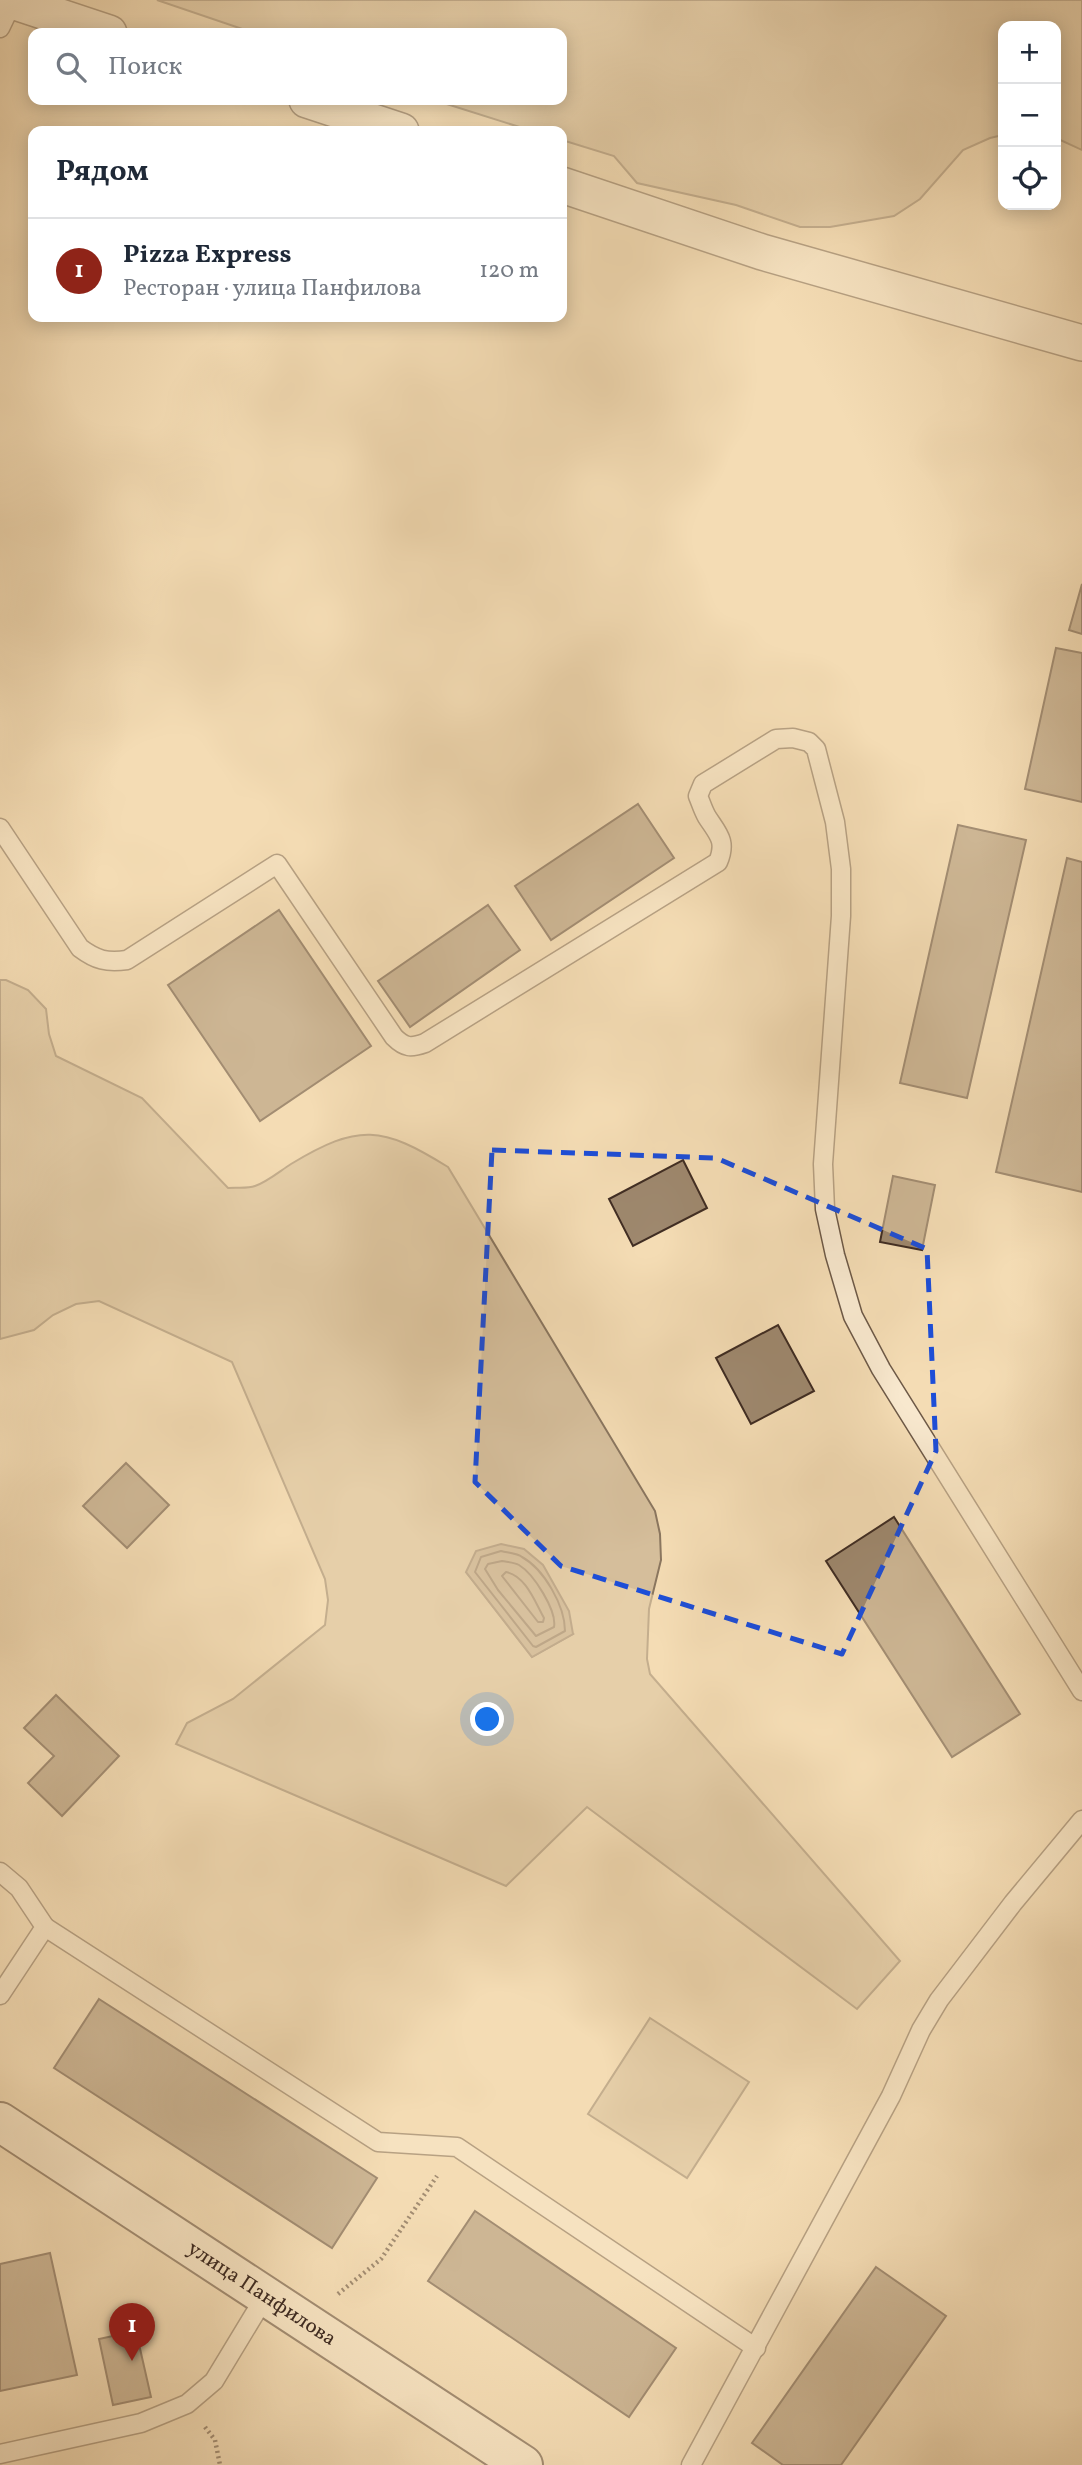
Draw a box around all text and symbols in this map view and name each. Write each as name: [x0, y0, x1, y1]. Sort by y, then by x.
map controls: [998, 21, 1061, 210]
button: +: [998, 21, 1061, 84]
search box: [28, 28, 567, 105]
icon: search: [52, 48, 90, 86]
text: Поиск: [108, 49, 182, 85]
button: −: [998, 84, 1061, 147]
button: locate: [998, 147, 1061, 210]
text: Рядом: [56, 151, 149, 193]
text: Pizza Express: [123, 237, 292, 273]
text: 1: [74, 255, 84, 287]
text: 120 m: [479, 255, 539, 287]
text: Ресторан · улица Панфилова: [123, 273, 422, 305]
your location: [470, 1702, 504, 1736]
street label: улица Панфилова: [182, 2234, 342, 2353]
pin: 1: [109, 2303, 155, 2361]

